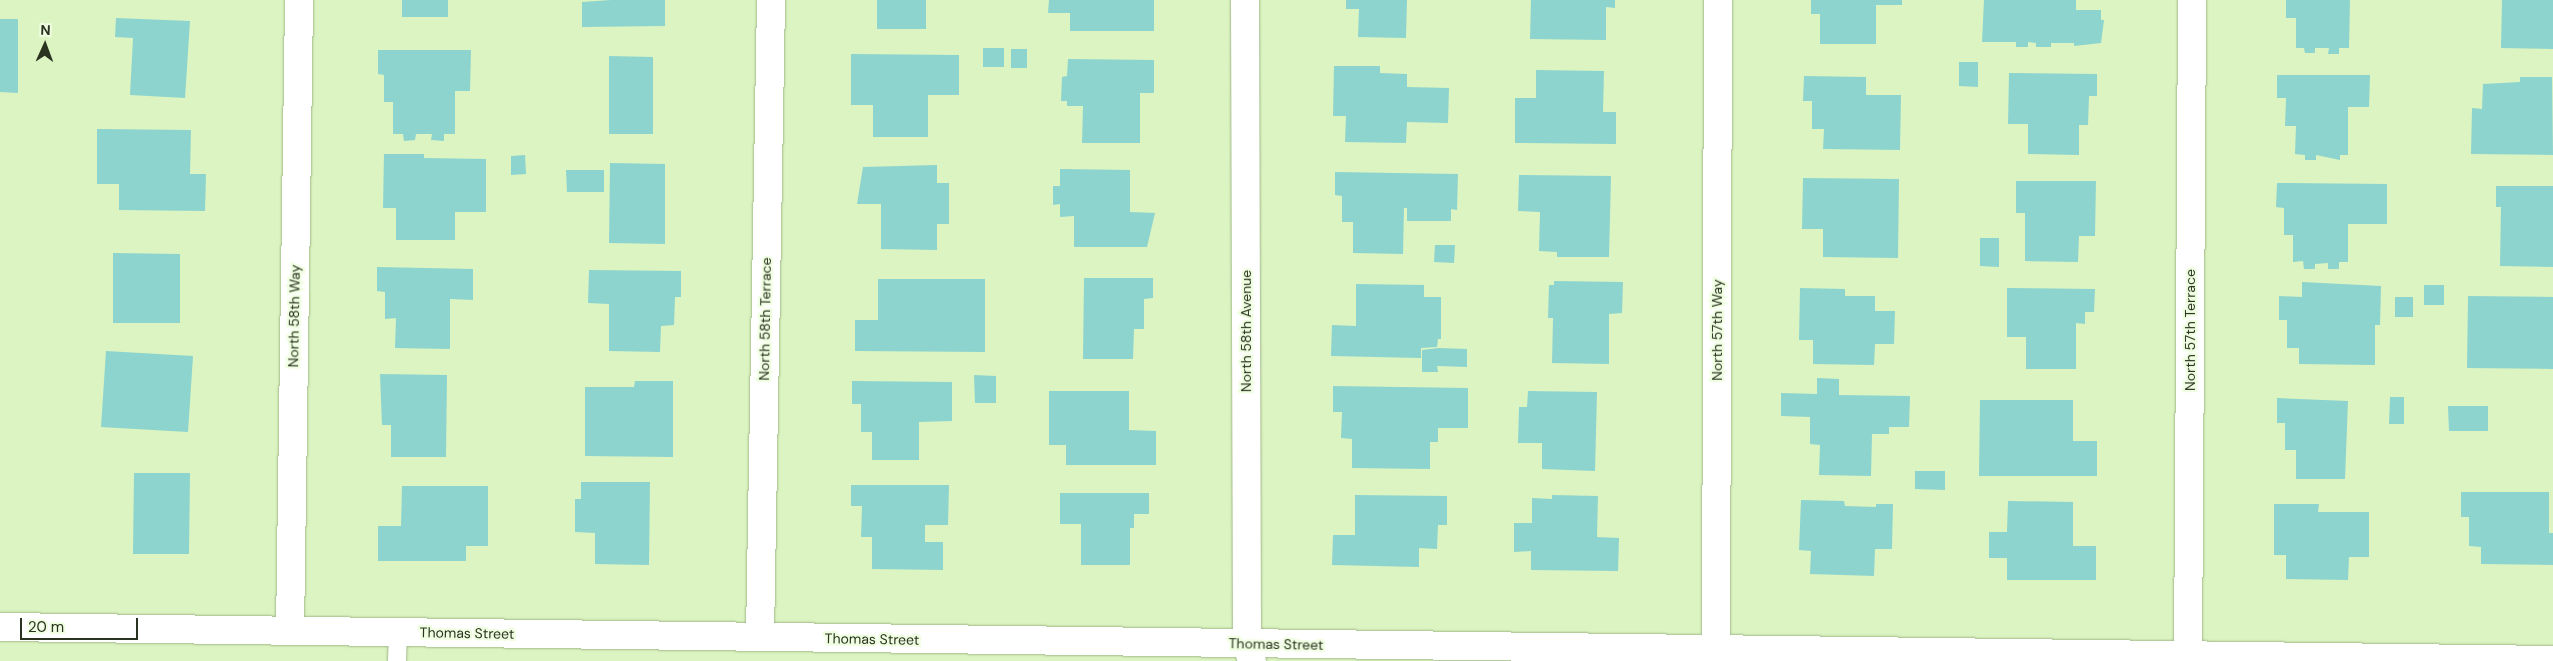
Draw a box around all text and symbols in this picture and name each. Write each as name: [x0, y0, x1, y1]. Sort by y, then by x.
north arrow: [20, 20, 70, 70]
text: N: [40, 21, 51, 39]
street label: North 58th Terrace: [756, 257, 774, 381]
street label: North 58th Way: [285, 264, 303, 368]
street label: North 57th Terrace: [2182, 269, 2198, 391]
street label: North 58th Avenue: [1238, 270, 1254, 392]
street label: North 57th Way: [1709, 279, 1725, 381]
scale bar: [22, 608, 140, 640]
text: 20 m: [28, 617, 64, 637]
street label: Thomas Street: [419, 624, 515, 642]
street label: Thomas Street: [824, 630, 920, 648]
street label: Thomas Street: [1228, 635, 1324, 653]

